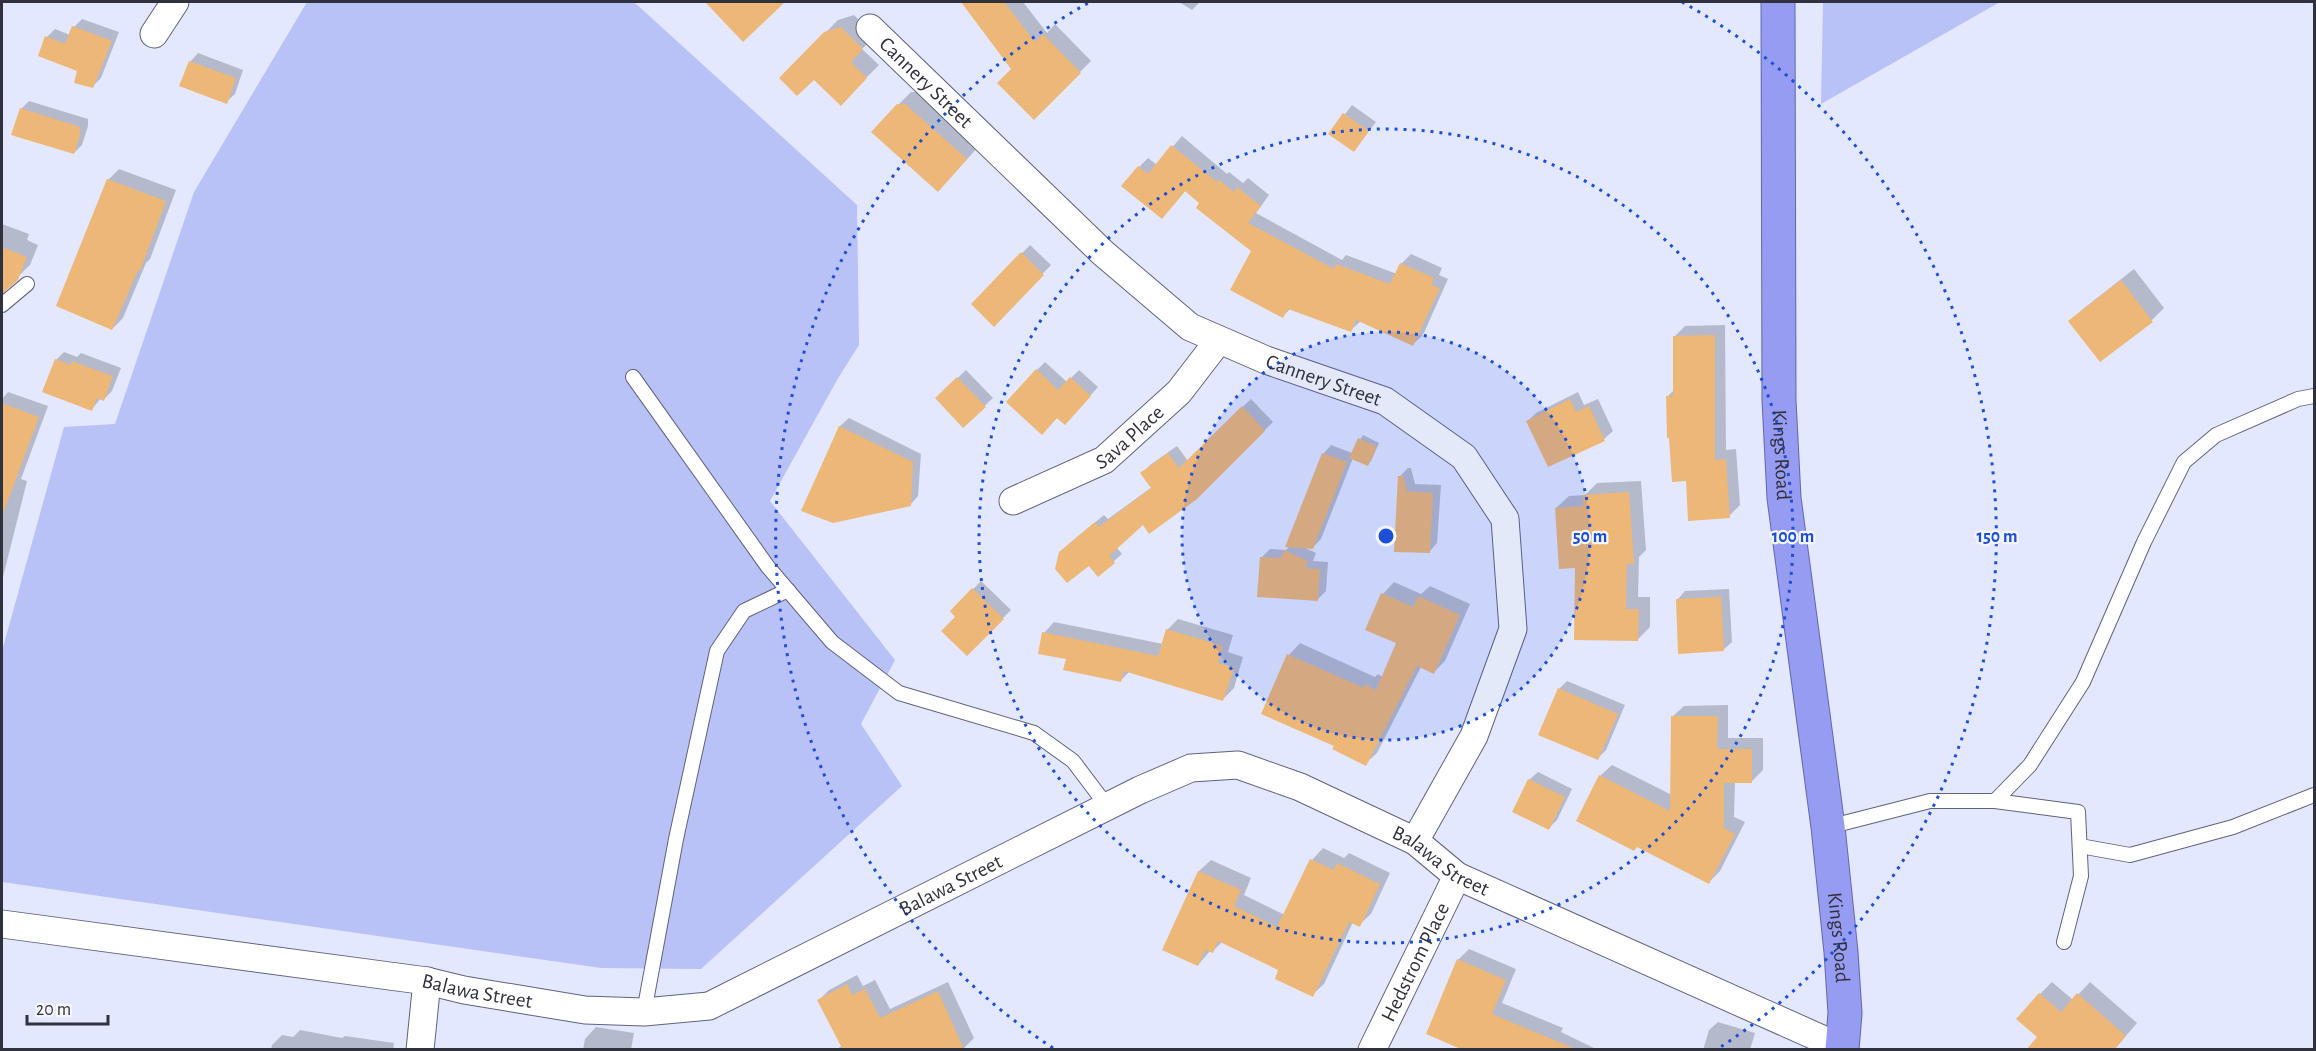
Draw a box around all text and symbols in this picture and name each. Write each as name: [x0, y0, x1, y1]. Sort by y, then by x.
street label: Cannery Street: [875, 33, 977, 132]
street label: Cannery Street: [1263, 350, 1384, 410]
street label: Sava Place: [1092, 401, 1168, 473]
street label: Kings Road: [1769, 409, 1795, 501]
centre of rings: [1376, 526, 1396, 546]
text: 50 m: [1573, 528, 1607, 546]
text: 100 m: [1772, 528, 1814, 546]
text: 150 m: [1977, 528, 2017, 546]
street label: Balawa Street: [1389, 822, 1493, 900]
street label: Balawa Street: [896, 850, 1006, 919]
street label: Kings Road: [1824, 891, 1853, 983]
street label: Hedstrom Place: [1377, 899, 1453, 1025]
street label: Balawa Street: [420, 970, 534, 1012]
scale bar: [27, 988, 108, 1026]
text: 20 m: [36, 1001, 71, 1019]

